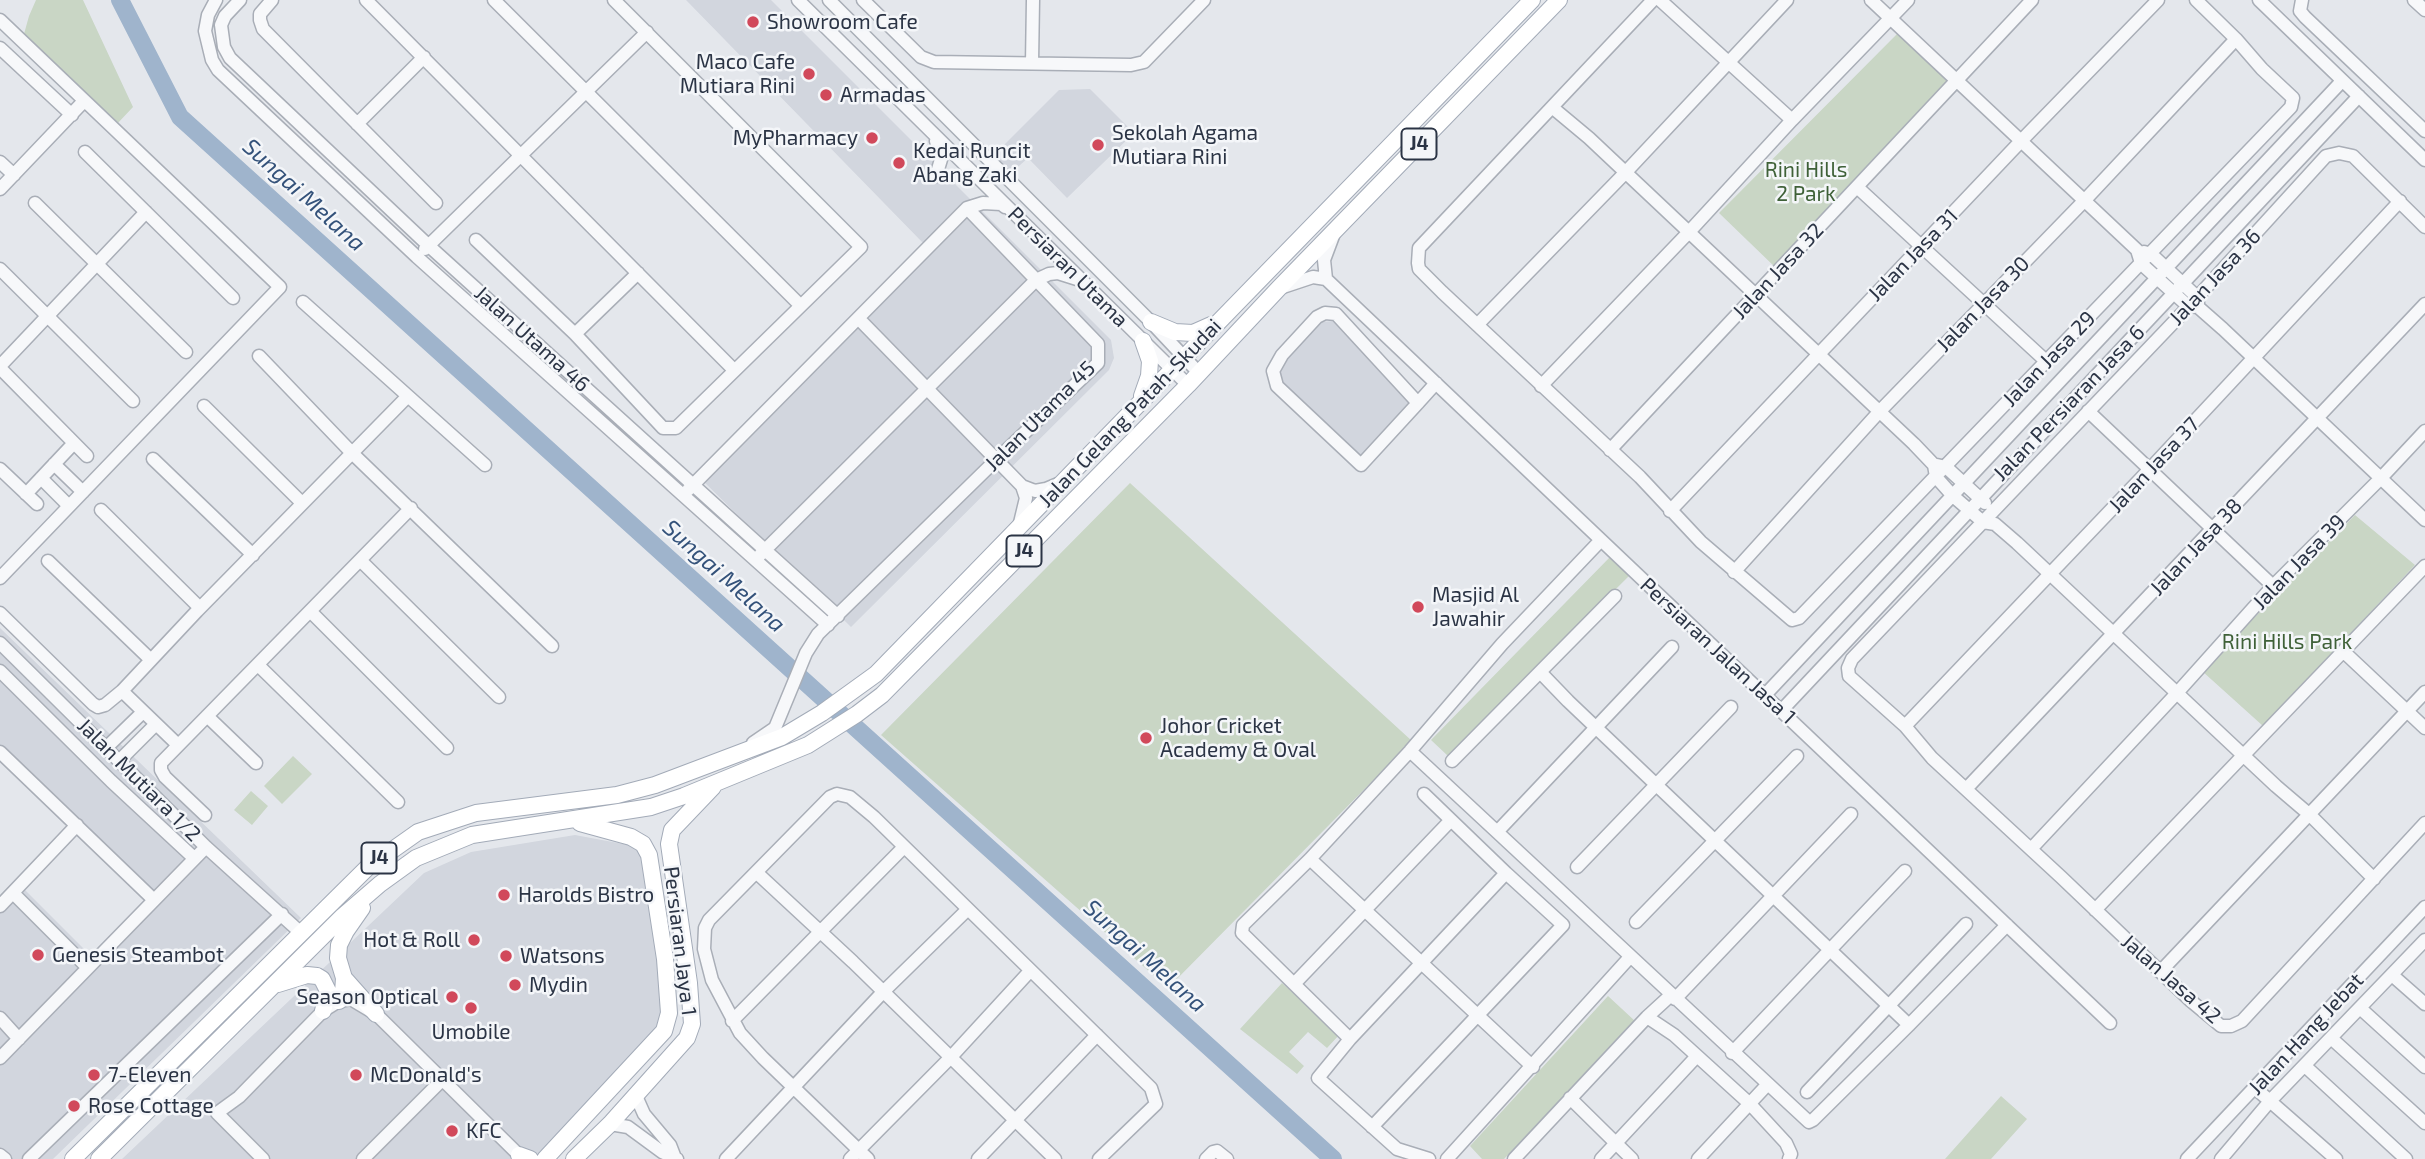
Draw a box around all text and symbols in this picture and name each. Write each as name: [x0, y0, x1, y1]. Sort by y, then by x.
place label: Showroom Cafe: [767, 9, 918, 35]
marker: Showroom Cafe: [745, 14, 761, 30]
place label: Maco Cafe Mutiara Rini: [680, 49, 795, 99]
marker: Maco Cafe Mutiara Rini: [801, 66, 817, 82]
place label: Armadas: [840, 82, 926, 108]
marker: Armadas: [818, 87, 834, 103]
place label: Sekolah Agama Mutiara Rini: [1112, 120, 1258, 170]
place label: MyPharmacy: [733, 125, 858, 151]
road number: J4: [1402, 128, 1436, 160]
marker: MyPharmacy: [864, 130, 880, 146]
water label: Sungai Melana: [237, 133, 371, 257]
marker: Sekolah Agama Mutiara Rini: [1090, 137, 1106, 153]
place label: Kedai Runcit Abang Zaki: [913, 138, 1030, 188]
marker: Kedai Runcit Abang Zaki: [891, 155, 907, 171]
park label: Rini Hills 2 Park: [1765, 157, 1847, 207]
street label: Persiaran Utama: [1003, 202, 1133, 332]
street label: Jalan Jasa 31: [1863, 203, 1963, 307]
street label: Jalan Jasa 32: [1727, 218, 1829, 324]
street label: Jalan Jasa 36: [2164, 224, 2266, 330]
street label: Jalan Jasa 30: [1931, 251, 2035, 357]
street label: Jalan Utama 46: [469, 281, 595, 397]
street label: Jalan Jasa 29: [1997, 306, 2101, 412]
street label: Jalan Gelang Patah-Skudai: [1033, 314, 1227, 512]
street label: Jalan Persiaran Jasa 6: [1988, 320, 2150, 486]
street label: Jalan Utama 45: [980, 356, 1100, 476]
street label: Jalan Jasa 37: [2103, 412, 2205, 518]
street label: Jalan Jasa 38: [2145, 493, 2247, 601]
street label: Jalan Jasa 39: [2247, 509, 2351, 615]
water label: Sungai Melana: [657, 514, 791, 638]
road number: J4: [1006, 536, 1042, 566]
street label: Persiaran Jalan Jasa 1: [1635, 572, 1801, 730]
place label: Masjid Al Jawahir: [1432, 582, 1519, 632]
marker: Masjid Al Jawahir: [1410, 599, 1426, 615]
park label: Rini Hills Park: [2222, 629, 2352, 655]
street label: Jalan Mutiara 1/2: [72, 713, 206, 847]
place label: Johor Cricket Academy & Oval: [1160, 713, 1316, 763]
marker: Johor Cricket Academy & Oval: [1138, 730, 1154, 746]
road number: J4: [362, 842, 396, 874]
street label: Persiaran Jaya 1: [658, 865, 702, 1017]
place label: Harolds Bistro: [518, 882, 654, 908]
marker: Harolds Bistro: [496, 887, 512, 903]
water label: Sungai Melana: [1078, 894, 1212, 1018]
place label: Hot & Roll: [363, 927, 460, 953]
street label: Jalan Jasa 42: [2116, 929, 2226, 1029]
marker: Hot & Roll: [466, 932, 482, 948]
place label: Genesis Steambot: [52, 942, 224, 968]
place label: Watsons: [520, 943, 605, 969]
marker: Genesis Steambot: [30, 947, 46, 963]
marker: Watsons: [498, 948, 514, 964]
street label: Jalan Hang Jebat: [2243, 968, 2369, 1100]
place label: Mydin: [529, 972, 588, 998]
marker: Mydin: [507, 977, 523, 993]
place label: Season Optical: [297, 984, 438, 1010]
marker: Season Optical: [444, 989, 460, 1005]
marker: Umobile: [463, 1000, 479, 1016]
place label: Umobile: [431, 1019, 511, 1045]
place label: 7-Eleven: [108, 1062, 191, 1088]
place label: McDonald's: [370, 1062, 482, 1088]
marker: 7-Eleven: [86, 1067, 102, 1083]
marker: McDonald's: [348, 1067, 364, 1083]
place label: Rose Cottage: [88, 1093, 214, 1119]
marker: Rose Cottage: [66, 1098, 82, 1114]
place label: KFC: [466, 1118, 502, 1144]
marker: KFC: [444, 1123, 460, 1139]

